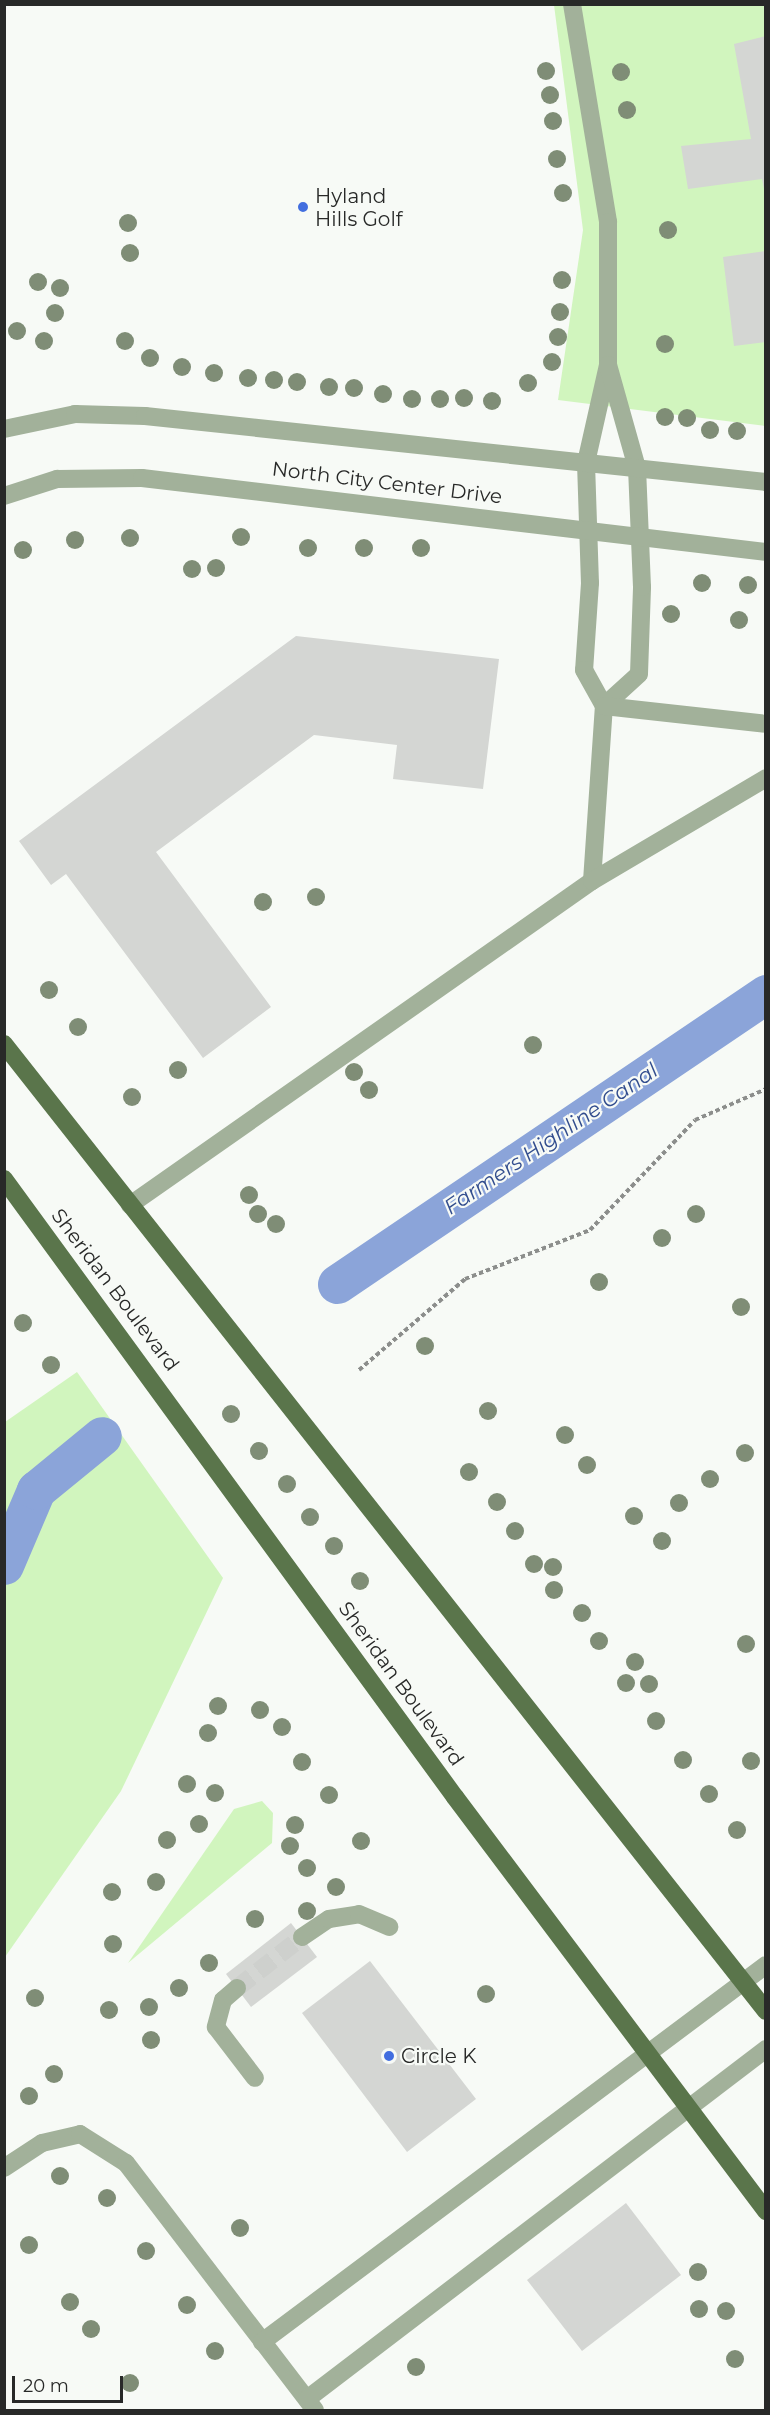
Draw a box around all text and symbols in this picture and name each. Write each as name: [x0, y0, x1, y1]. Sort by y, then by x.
place label: Hyland Hills Golf: [315, 184, 403, 231]
marker: Hyland Hills Golf: [296, 200, 310, 214]
street label: North City Center Drive: [271, 457, 503, 509]
water label: Farmers Highline Canal: [439, 1058, 663, 1220]
street label: Sheridan Boulevard: [46, 1204, 184, 1376]
street label: Sheridan Boulevard: [333, 1597, 469, 1771]
place label: Circle K: [401, 2044, 476, 2068]
marker: Circle K: [382, 2049, 396, 2063]
scale bar: [15, 2364, 126, 2402]
text: 20 m: [23, 2375, 69, 2397]

